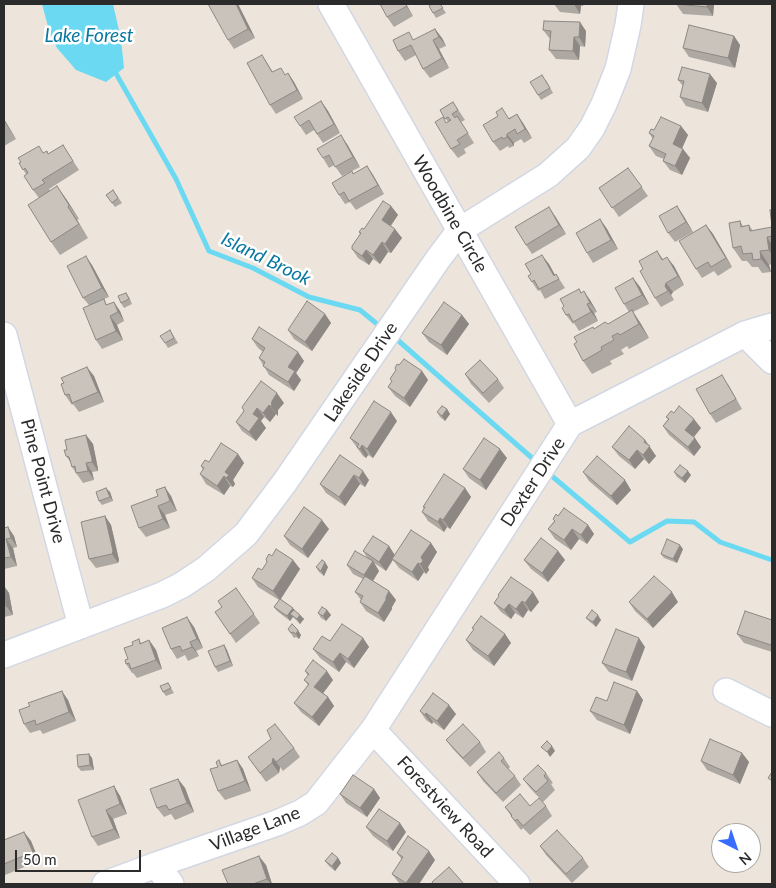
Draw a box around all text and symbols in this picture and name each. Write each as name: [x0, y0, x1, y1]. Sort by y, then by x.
water label: Lake Forest: [44, 25, 134, 47]
street label: Woodbine Circle: [408, 152, 492, 276]
water label: Island Brook: [217, 227, 315, 291]
street label: Lakeside Drive: [320, 318, 402, 426]
street label: Pine Point Drive: [16, 416, 70, 546]
street label: Dexter Drive: [496, 433, 570, 531]
street label: Forestview Road: [392, 752, 498, 862]
street label: Village Lane: [207, 802, 303, 856]
north arrow: [711, 823, 761, 873]
scale bar: [18, 840, 144, 872]
text: N: [736, 849, 755, 869]
text: 50 m: [23, 850, 57, 868]

